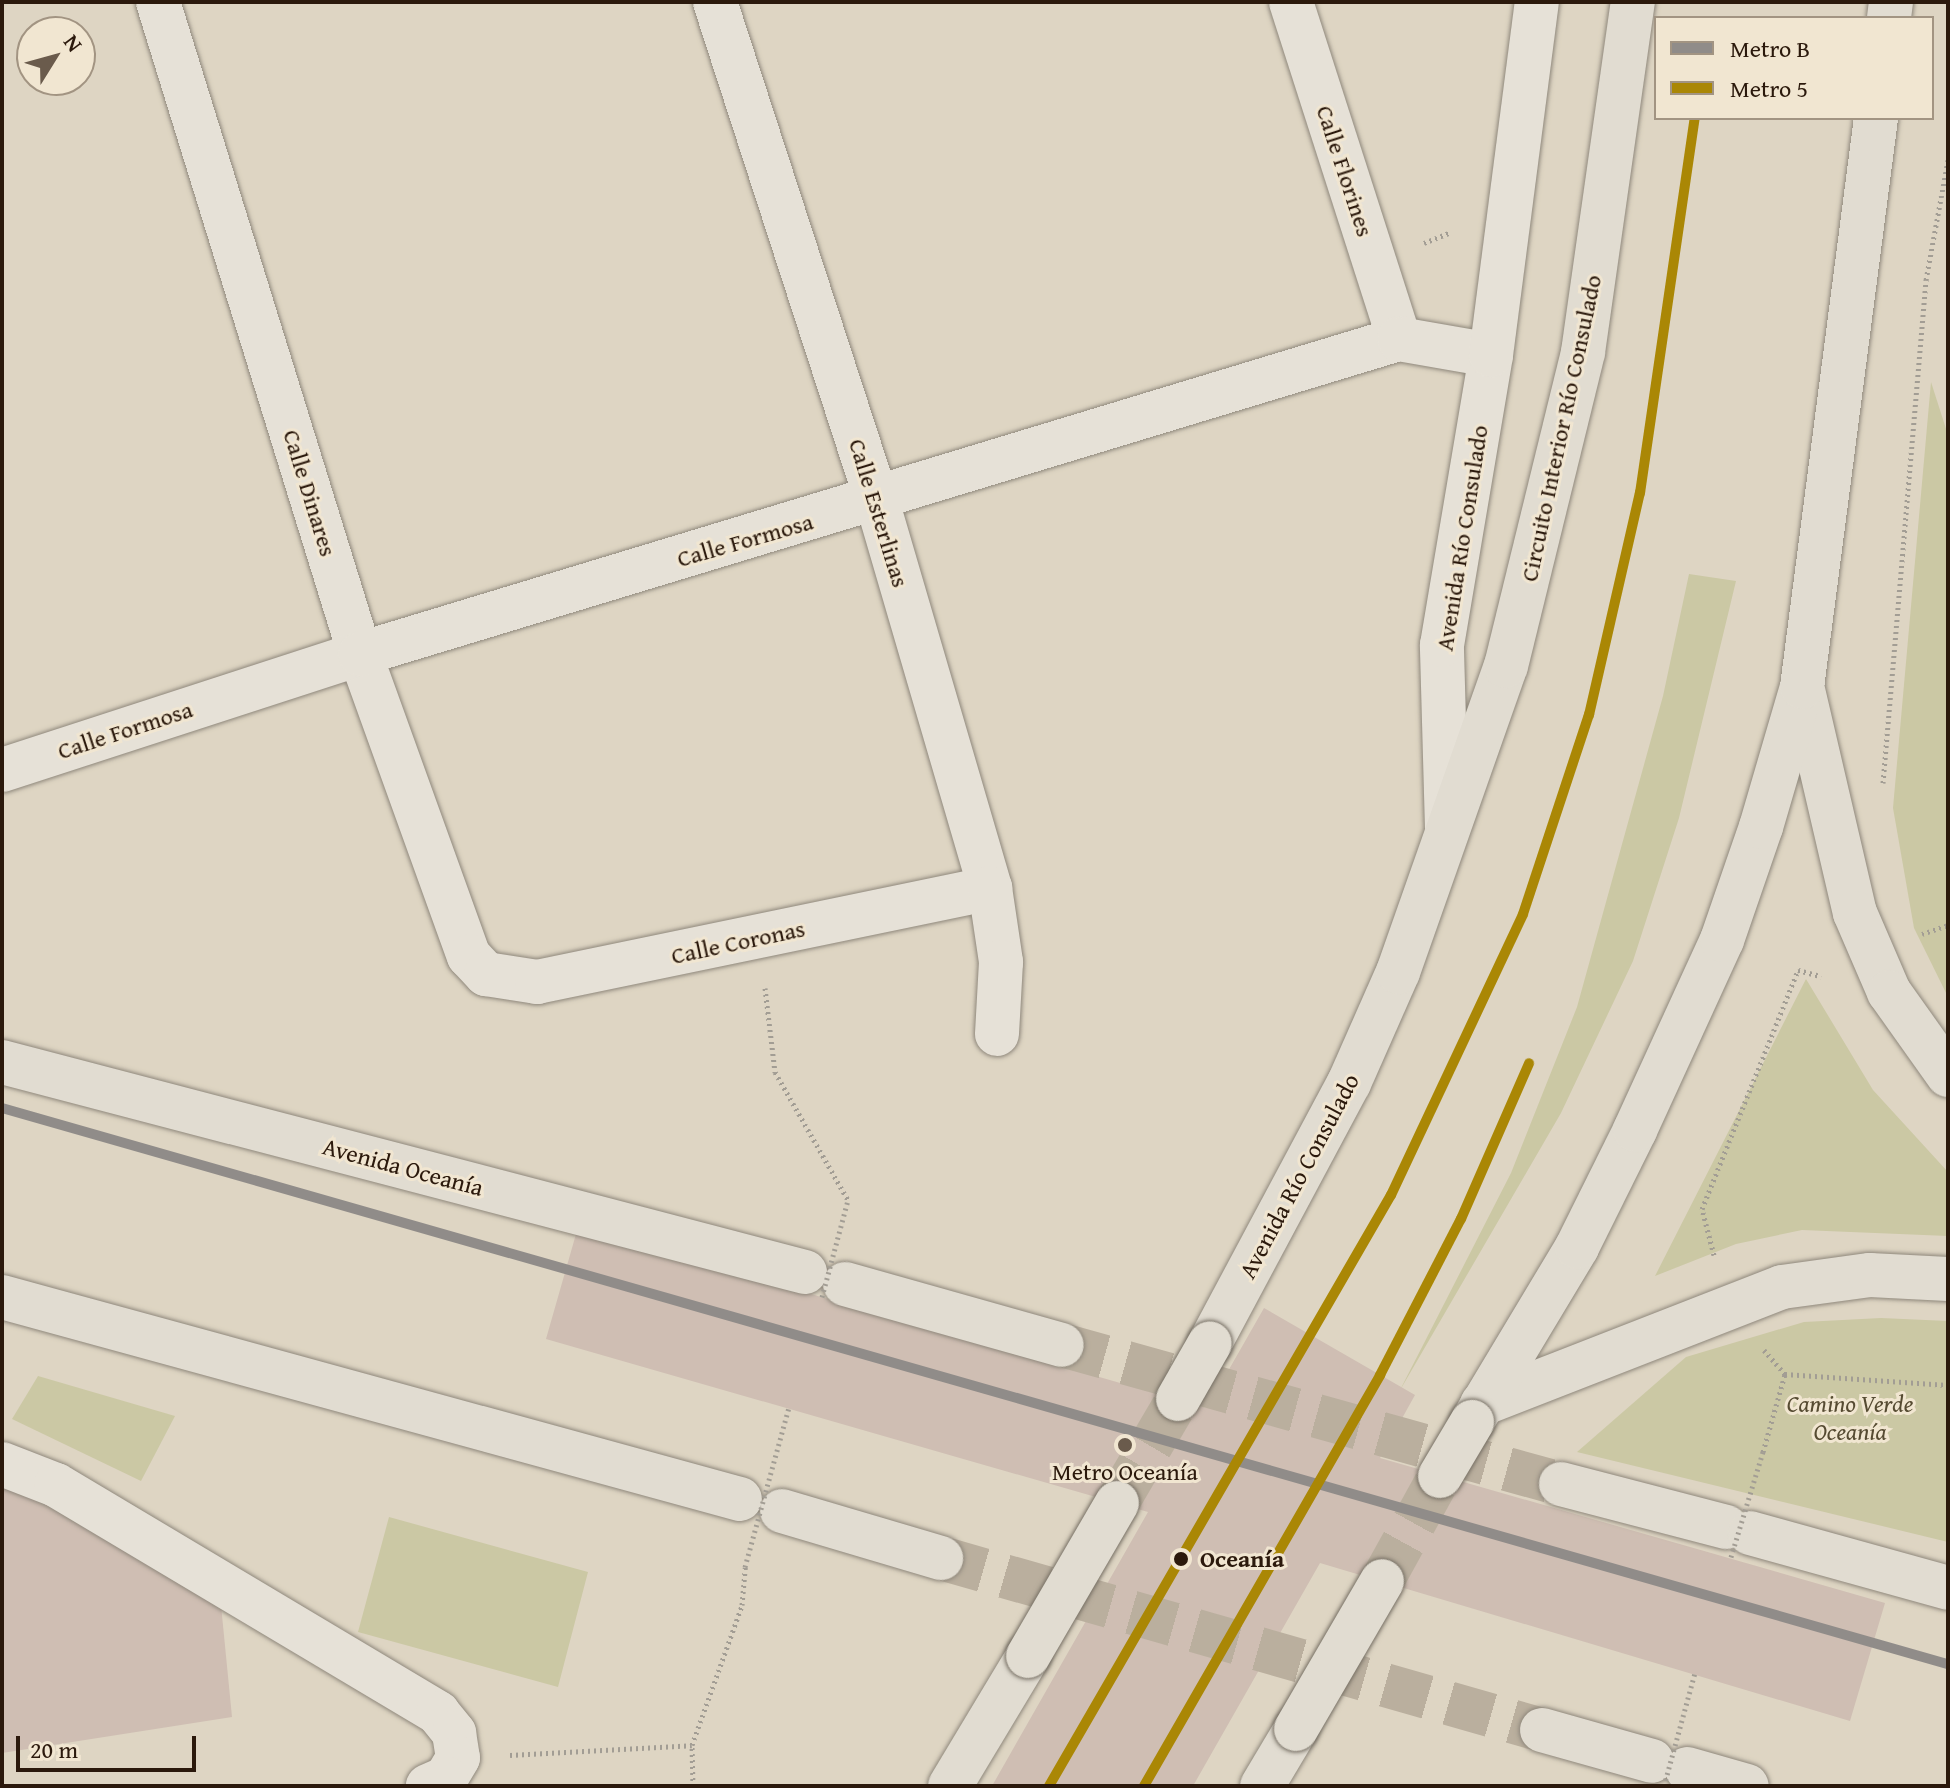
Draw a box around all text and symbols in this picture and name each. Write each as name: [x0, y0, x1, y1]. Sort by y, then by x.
north arrow: [16, 16, 96, 96]
legend: [1654, 16, 1934, 120]
text: N: [56, 27, 91, 58]
text: Metro B: [1730, 31, 1810, 66]
text: Metro 5: [1730, 71, 1808, 106]
street label: Calle Florines: [1310, 102, 1380, 240]
street label: Circuito Interior Río Consulado: [1514, 272, 1608, 584]
street label: Avenida Río Consulado: [1430, 423, 1494, 653]
street label: Calle Dinares: [277, 426, 343, 560]
street label: Calle Esterlinas: [843, 435, 915, 591]
street label: Calle Formosa: [674, 507, 816, 573]
street label: Calle Formosa: [54, 695, 196, 765]
street label: Calle Coronas: [669, 914, 807, 970]
street label: Avenida Río Consulado: [1233, 1069, 1365, 1283]
street label: Avenida Oceanía: [320, 1132, 486, 1202]
park label: Camino Verde Oceanía: [1787, 1390, 1913, 1446]
marker: Metro Oceanía: [1116, 1436, 1134, 1454]
place label: Metro Oceanía: [1052, 1458, 1198, 1486]
place label: Oceanía: [1200, 1545, 1284, 1573]
marker: Oceanía: [1169, 1547, 1193, 1571]
scale bar: [20, 1720, 200, 1770]
text: 20 m: [30, 1732, 78, 1767]

